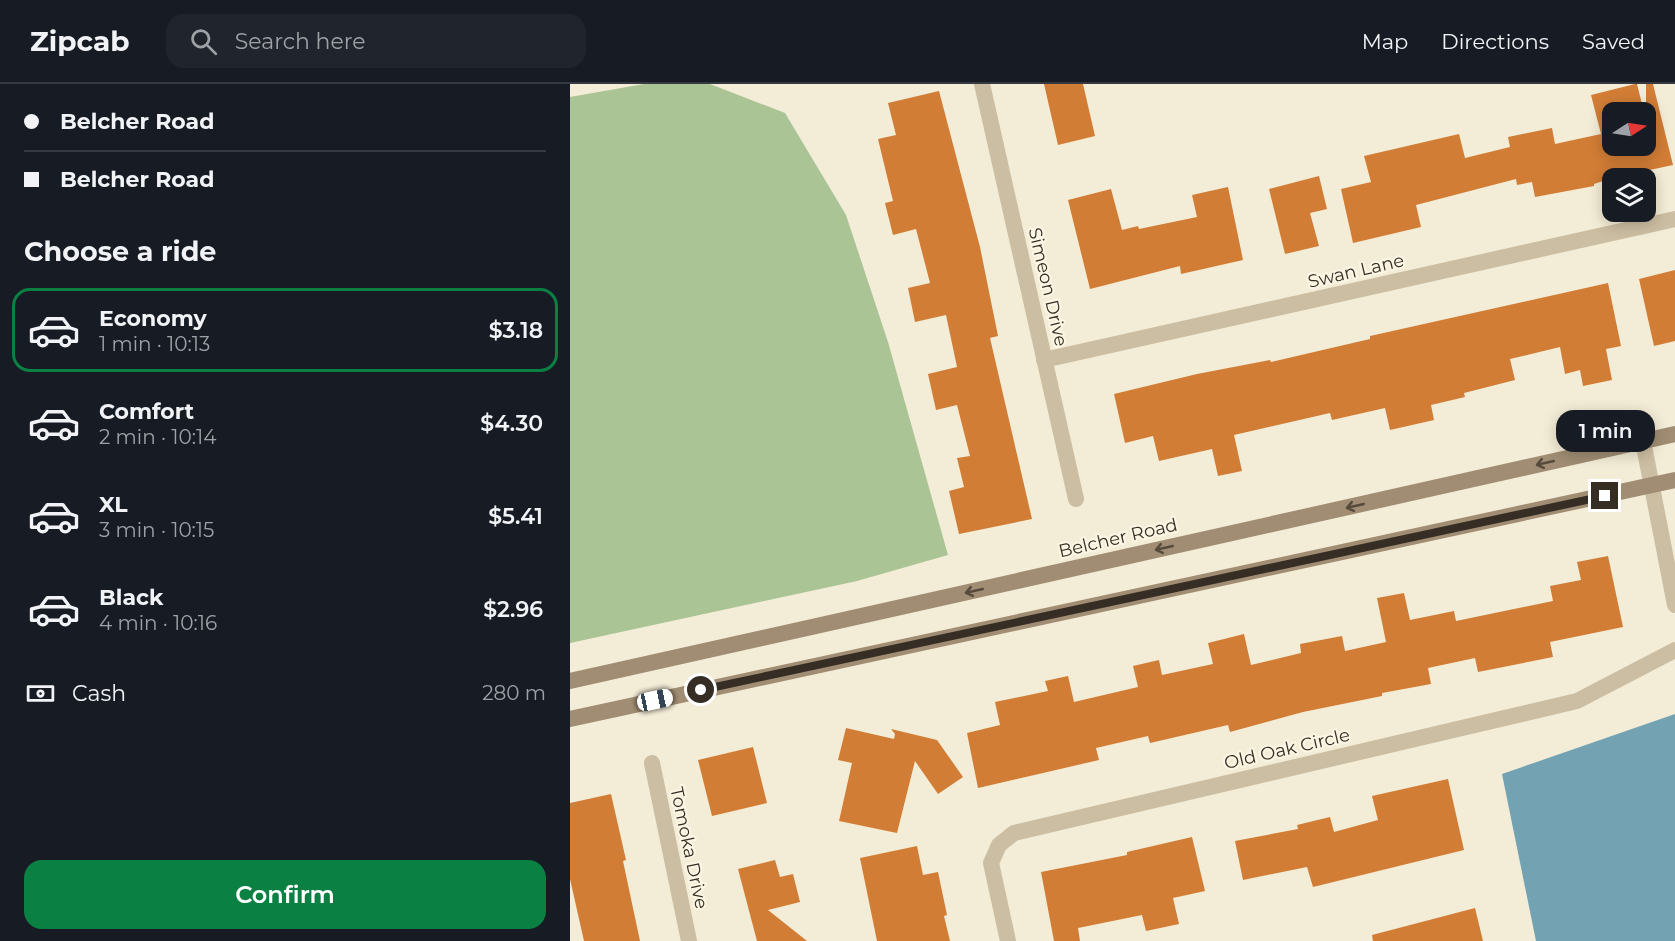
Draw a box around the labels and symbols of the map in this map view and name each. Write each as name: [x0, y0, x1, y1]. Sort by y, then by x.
north arrow: [1602, 102, 1656, 156]
street label: Simeon Drive: [1024, 225, 1072, 349]
street label: Swan Lane: [1306, 249, 1406, 293]
callout: 1 min: [1556, 409, 1654, 451]
one-way arrow: [1536, 458, 1555, 469]
route end: [1591, 482, 1618, 509]
one-way arrow: [1345, 500, 1364, 512]
street label: Belcher Road: [1056, 514, 1180, 562]
one-way arrow: [1155, 543, 1175, 554]
one-way arrow: [965, 585, 984, 597]
route start: [687, 676, 714, 703]
car: [636, 687, 674, 713]
street label: Old Oak Circle: [1222, 724, 1352, 774]
street label: Tomoka Drive: [665, 785, 713, 911]

